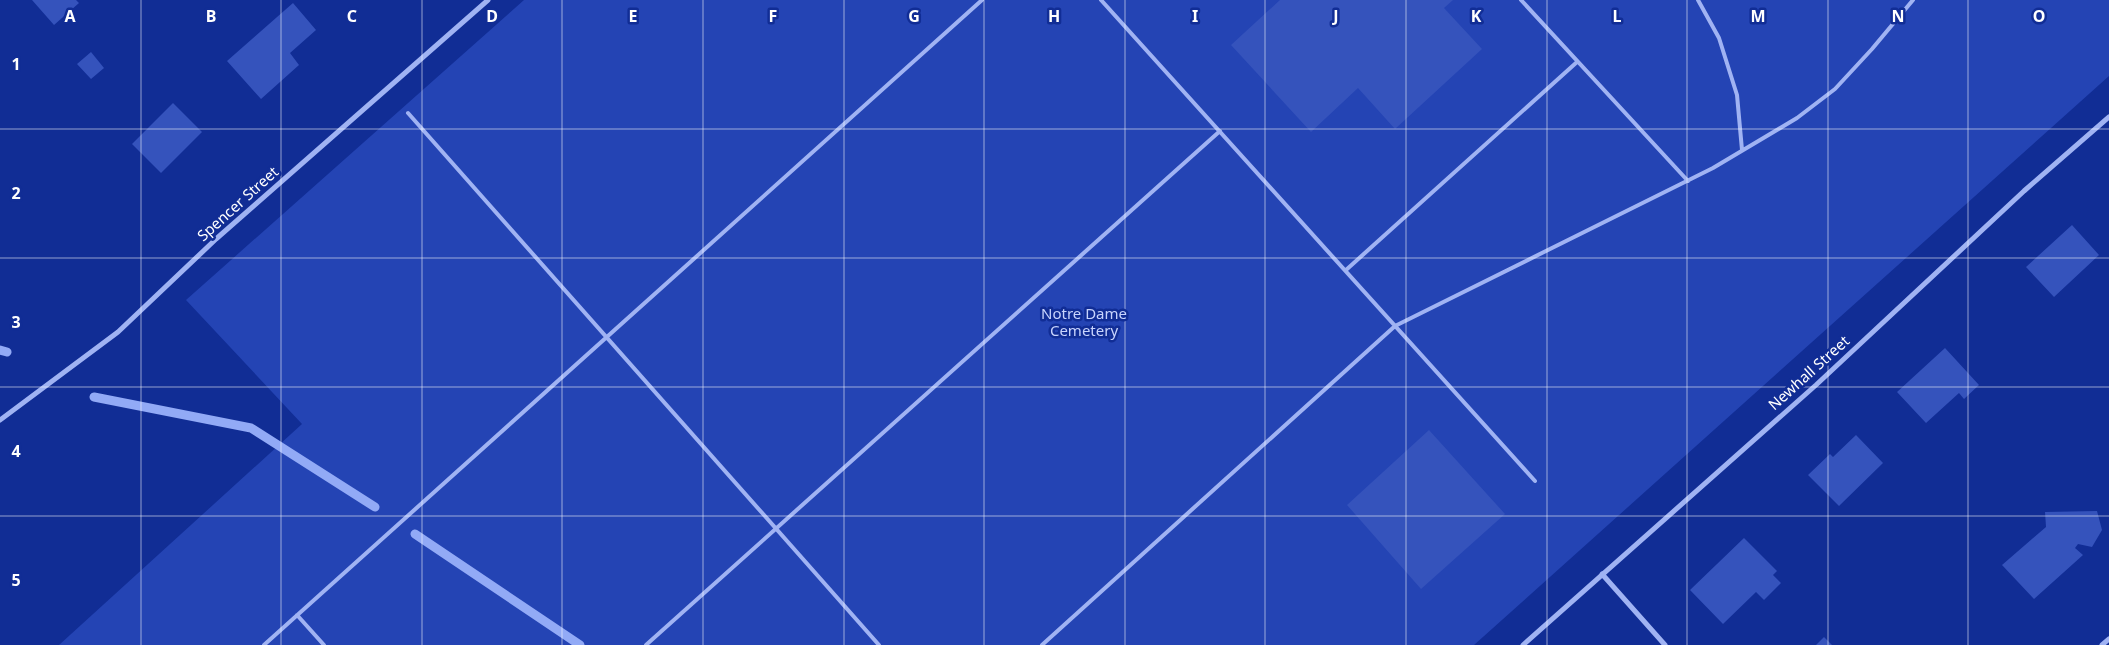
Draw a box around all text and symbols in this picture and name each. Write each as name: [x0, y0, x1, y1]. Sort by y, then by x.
text: A: [64, 5, 76, 27]
text: B: [206, 5, 216, 27]
text: C: [347, 5, 357, 27]
text: D: [486, 5, 498, 27]
text: E: [629, 5, 638, 27]
text: F: [769, 5, 777, 27]
text: G: [908, 5, 920, 27]
text: H: [1048, 5, 1060, 27]
text: I: [1192, 5, 1198, 27]
text: J: [1331, 5, 1339, 27]
text: K: [1471, 5, 1482, 27]
text: L: [1613, 5, 1622, 27]
text: M: [1750, 5, 1766, 27]
text: N: [1891, 5, 1905, 27]
text: O: [2033, 5, 2045, 27]
text: 1: [11, 53, 21, 75]
street label: Spencer Street: [192, 161, 283, 245]
text: 2: [11, 182, 21, 204]
park label: Notre Dame Cemetery: [1041, 303, 1127, 340]
text: 3: [11, 311, 21, 333]
street label: Newhall Street: [1764, 330, 1854, 414]
text: 4: [11, 440, 21, 462]
text: 5: [11, 569, 21, 591]

